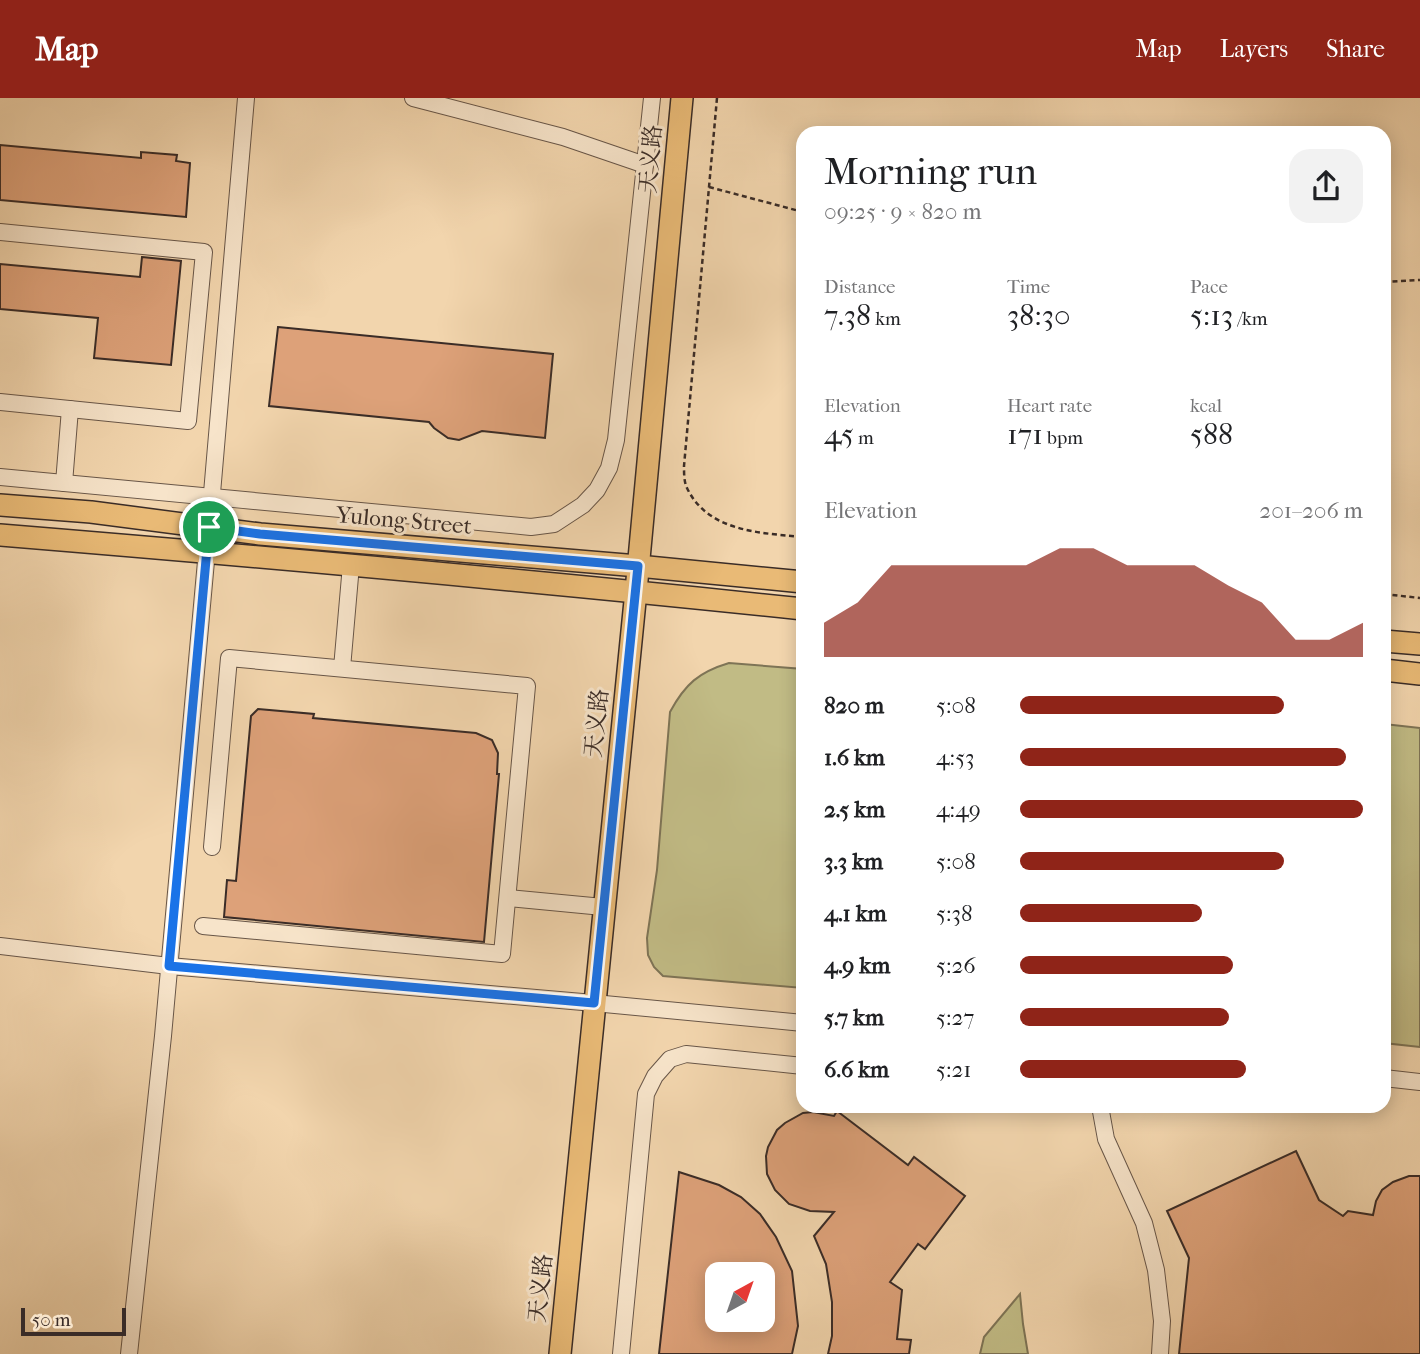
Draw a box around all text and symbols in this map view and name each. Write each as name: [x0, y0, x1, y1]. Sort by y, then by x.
text: Map: [35, 30, 98, 69]
text: Map: [1136, 35, 1182, 63]
text: Layers: [1220, 35, 1288, 63]
text: Share: [1326, 35, 1385, 63]
street label: 天义路: [634, 123, 667, 195]
text: Morning run: [824, 149, 1037, 194]
button: share: [1289, 149, 1363, 223]
text: 09:25 · 9 × 820 m: [824, 198, 982, 225]
text: Distance: [824, 276, 895, 298]
text: Time: [1007, 276, 1050, 298]
text: Pace: [1190, 276, 1228, 298]
text: 7.38: [824, 298, 871, 333]
text: 38:30: [1007, 298, 1071, 333]
text: 5:13: [1190, 298, 1233, 333]
text: km: [871, 308, 901, 330]
text: /km: [1233, 308, 1268, 330]
text: Elevation: [824, 395, 901, 417]
text: Heart rate: [1007, 395, 1092, 417]
text: kcal: [1190, 395, 1222, 417]
text: 45: [824, 417, 854, 452]
text: 171: [1007, 417, 1043, 452]
text: 588: [1190, 417, 1233, 452]
text: m: [854, 427, 874, 449]
text: bpm: [1043, 427, 1083, 449]
pin: [179, 497, 239, 557]
text: Elevation: [824, 497, 917, 524]
text: 201–206 m: [1259, 497, 1363, 524]
street label: Yulong Street: [334, 501, 473, 540]
icon: arrive: [190, 508, 228, 546]
street label: 天义路: [579, 687, 614, 759]
text: 820 m: [824, 692, 884, 719]
text: 5:08: [936, 692, 976, 719]
text: 1.6 km: [824, 744, 885, 771]
text: 4:53: [936, 744, 975, 771]
text: 2.5 km: [824, 796, 885, 823]
text: 4:49: [936, 796, 981, 823]
text: 3.3 km: [824, 848, 883, 875]
text: 5:08: [936, 848, 976, 875]
text: 4.1 km: [824, 900, 887, 927]
text: 5:38: [936, 900, 973, 927]
text: 4.9 km: [824, 952, 890, 979]
text: 5:26: [936, 952, 976, 979]
text: 5.7 km: [824, 1004, 884, 1031]
text: 5:27: [936, 1004, 974, 1031]
text: 6.6 km: [824, 1056, 889, 1083]
text: 5:21: [936, 1056, 972, 1083]
street label: 天义路: [523, 1252, 558, 1324]
north arrow: [705, 1262, 775, 1332]
map controls: [705, 1262, 775, 1332]
scale bar: [21, 1305, 126, 1337]
text: 50 m: [32, 1309, 71, 1331]

